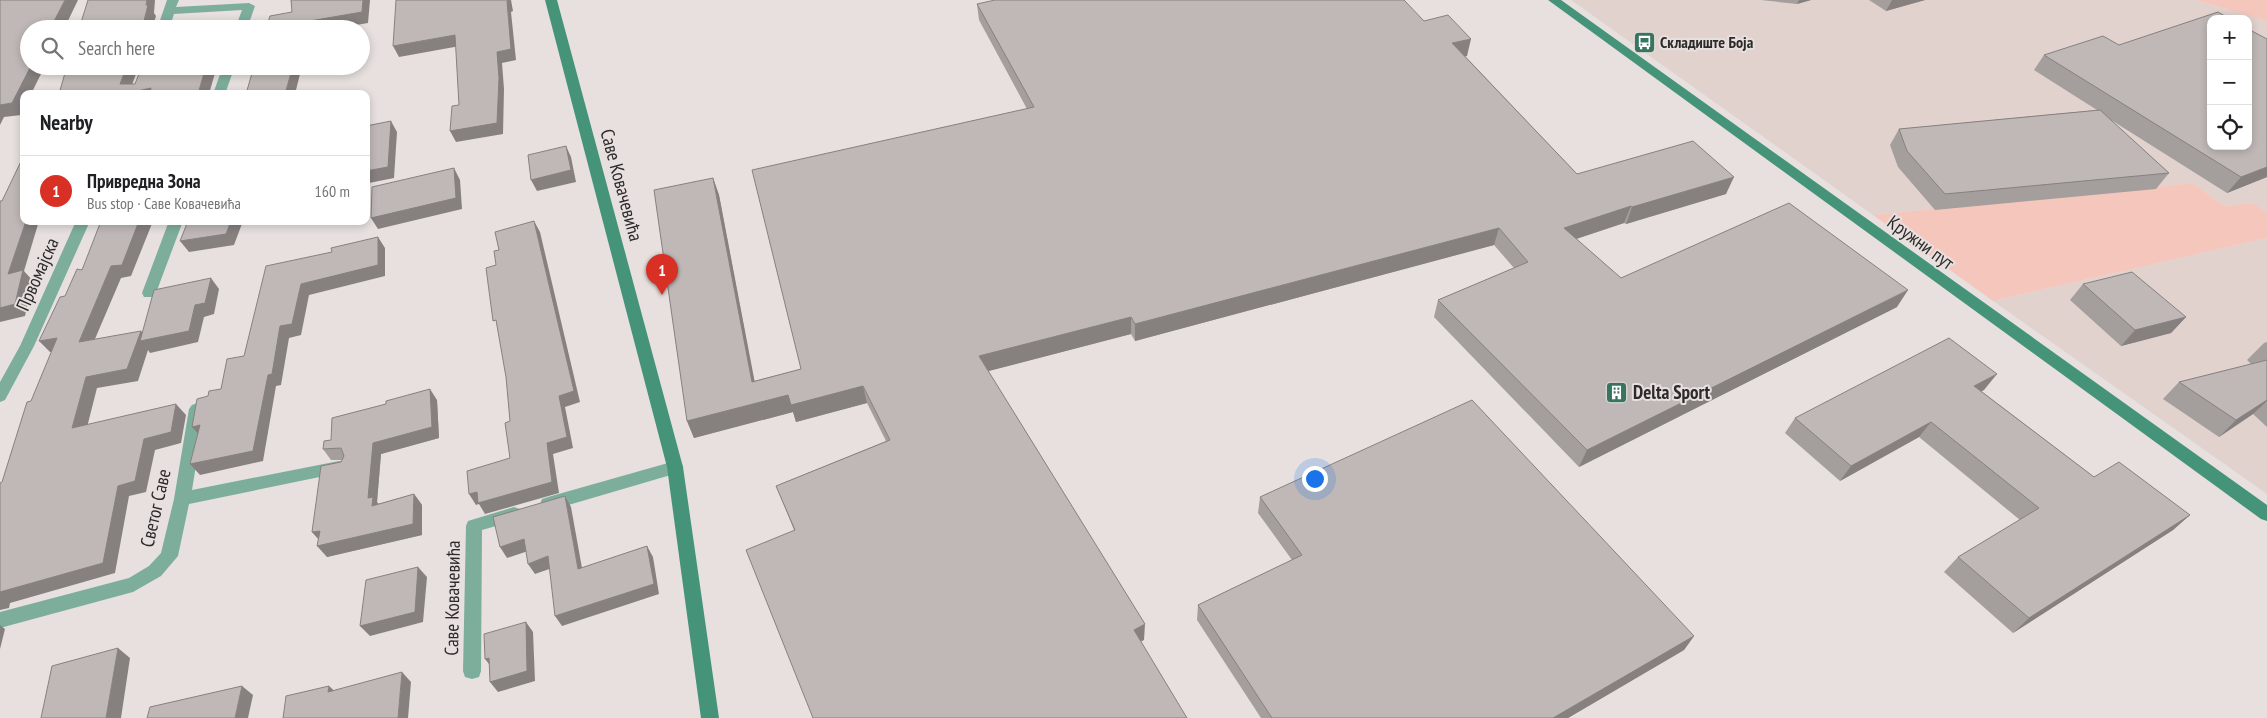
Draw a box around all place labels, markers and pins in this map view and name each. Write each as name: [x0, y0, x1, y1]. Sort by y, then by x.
bus stop icon: Складиште Боја: [1632, 30, 1656, 54]
place label: Складиште Боја: [1660, 32, 1754, 52]
pin: 1: [646, 254, 678, 295]
building icon: Delta Sport: [1605, 380, 1629, 404]
place label: Delta Sport: [1633, 380, 1711, 404]

